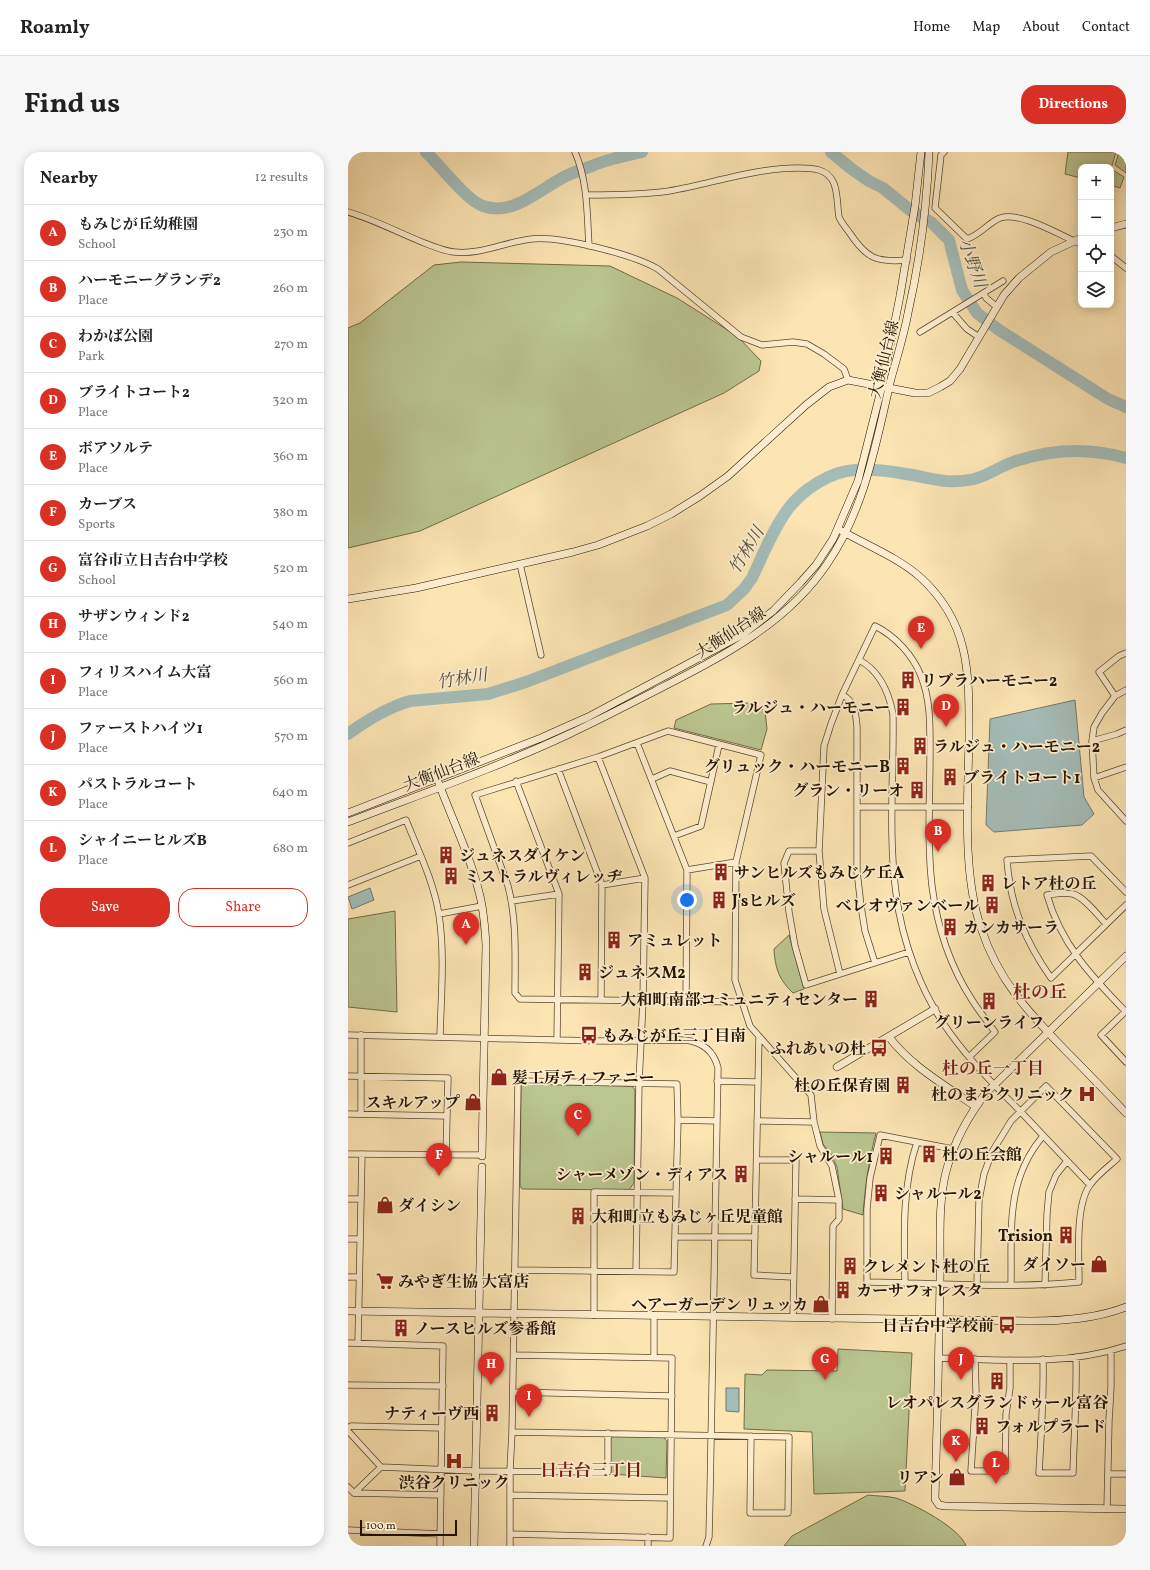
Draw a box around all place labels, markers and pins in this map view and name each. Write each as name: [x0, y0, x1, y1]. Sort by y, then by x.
pin: E: [908, 616, 934, 649]
building icon: リブラハーモニー2: [898, 670, 918, 690]
place label: リブラハーモニー2: [921, 671, 1057, 693]
pin: D: [933, 694, 959, 727]
building icon: ラルジュ・ハーモニー: [893, 697, 913, 717]
place label: ラルジュ・ハーモニー: [731, 698, 890, 720]
building icon: ラルジュ・ハーモニー2: [910, 736, 930, 756]
place label: ラルジュ・ハーモニー2: [933, 737, 1100, 759]
building icon: グリュック・ハーモニーB: [893, 756, 913, 776]
place label: グリュック・ハーモニーB: [704, 757, 890, 779]
building icon: ブライトコート1: [940, 767, 960, 787]
place label: ブライトコート1: [963, 768, 1080, 790]
building icon: グラン・リーオ: [907, 780, 927, 800]
place label: グラン・リーオ: [792, 781, 904, 803]
pin: B: [925, 819, 951, 852]
building icon: ジュネスダイケン: [436, 845, 456, 865]
place label: ジュネスダイケン: [459, 846, 585, 868]
building icon: サンヒルズもみじケ丘A: [711, 862, 731, 882]
place label: サンヒルズもみじケ丘A: [734, 863, 905, 885]
building icon: ミストラルヴィレッヂ: [441, 866, 461, 886]
place label: ミストラルヴィレッヂ: [464, 867, 622, 889]
building icon: レトア杜の丘: [978, 873, 998, 893]
place label: レトア杜の丘: [1001, 874, 1097, 896]
building icon: J'sヒルズ: [709, 890, 729, 910]
place label: J'sヒルズ: [731, 891, 796, 913]
building icon: ベレオヴァンベール: [982, 895, 1002, 915]
place label: ベレオヴァンベール: [835, 896, 979, 918]
pin: A: [453, 912, 479, 945]
building icon: カンカサーラ: [940, 917, 960, 937]
place label: カンカサーラ: [963, 918, 1059, 940]
building icon: アミュレット: [604, 930, 624, 950]
place label: アミュレット: [627, 931, 723, 953]
building icon: ジュネスM2: [575, 962, 595, 982]
place label: ジュネスM2: [598, 963, 685, 985]
building icon: 大和町南部コミュニティセンター: [861, 989, 881, 1009]
place label: 大和町南部コミュニティセンター: [620, 990, 858, 1012]
building icon: グリーンライフ: [979, 991, 999, 1011]
place label: グリーンライフ: [934, 1013, 1044, 1035]
bus stop icon: もみじが丘三丁目南: [579, 1025, 599, 1045]
place label: もみじが丘三丁目南: [602, 1026, 746, 1048]
bus stop icon: ふれあいの杜: [869, 1038, 889, 1058]
place label: ふれあいの杜: [770, 1039, 866, 1061]
shop icon: 髪工房ティファニー: [489, 1067, 509, 1087]
place label: 髪工房ティファニー: [512, 1068, 654, 1090]
building icon: 杜の丘保育園: [893, 1075, 913, 1095]
place label: 杜の丘保育園: [794, 1076, 890, 1098]
hospital icon: 杜のまちクリニック: [1077, 1084, 1097, 1104]
place label: 杜のまちクリニック: [931, 1085, 1074, 1107]
shop icon: スキルアップ: [463, 1092, 483, 1112]
place label: スキルアップ: [365, 1093, 460, 1115]
pin: C: [565, 1103, 591, 1136]
pin: F: [426, 1143, 452, 1176]
building icon: 杜の丘会館: [919, 1144, 939, 1164]
place label: 杜の丘会館: [942, 1145, 1022, 1167]
building icon: シャルール1: [876, 1146, 896, 1166]
place label: シャルール1: [787, 1147, 873, 1169]
building icon: シャーメゾン・ディアス: [731, 1164, 751, 1184]
place label: シャーメゾン・ディアス: [556, 1165, 728, 1187]
building icon: シャルール2: [871, 1183, 891, 1203]
place label: シャルール2: [894, 1184, 982, 1206]
shop icon: ダイシン: [375, 1195, 395, 1215]
place label: ダイシン: [398, 1196, 461, 1218]
building icon: 大和町立もみじヶ丘児童館: [568, 1206, 588, 1226]
place label: 大和町立もみじヶ丘児童館: [591, 1207, 783, 1229]
building icon: Trision: [1056, 1225, 1076, 1245]
place label: Trision: [998, 1226, 1053, 1248]
shop icon: ダイソー: [1089, 1254, 1109, 1274]
place label: ダイソー: [1022, 1255, 1086, 1277]
building icon: クレメント杜の丘: [840, 1256, 860, 1276]
place label: クレメント杜の丘: [863, 1257, 991, 1279]
supermarket icon: みやぎ生協 大富店: [375, 1271, 395, 1291]
place label: みやぎ生協 大富店: [398, 1272, 529, 1294]
building icon: カーサフォレスタ: [833, 1280, 853, 1300]
place label: カーサフォレスタ: [856, 1281, 983, 1303]
shop icon: ヘアーガーデン リュッカ: [811, 1294, 831, 1314]
place label: ヘアーガーデン リュッカ: [631, 1295, 808, 1317]
bus stop icon: 日吉台中学校前: [997, 1315, 1017, 1335]
place label: 日吉台中学校前: [882, 1316, 994, 1338]
building icon: ノースヒルズ参番館: [391, 1318, 411, 1338]
place label: ノースヒルズ参番館: [414, 1319, 556, 1341]
pin: G: [812, 1347, 838, 1380]
pin: J: [948, 1347, 974, 1380]
pin: H: [478, 1352, 504, 1385]
building icon: レオパレスグランドゥール富谷: [987, 1371, 1007, 1391]
pin: I: [516, 1384, 542, 1417]
place label: レオパレスグランドゥール富谷: [886, 1393, 1108, 1415]
building icon: ナティーヴ西: [482, 1403, 502, 1423]
place label: ナティーヴ西: [384, 1404, 479, 1426]
building icon: フォルプラード: [972, 1416, 992, 1436]
place label: フォルプラード: [995, 1417, 1106, 1439]
pin: K: [943, 1429, 969, 1462]
hospital icon: 渋谷クリニック: [444, 1451, 464, 1471]
pin: L: [983, 1451, 1009, 1484]
shop icon: リアン: [947, 1467, 967, 1487]
place label: リアン: [897, 1468, 944, 1490]
place label: 渋谷クリニック: [398, 1473, 510, 1495]

